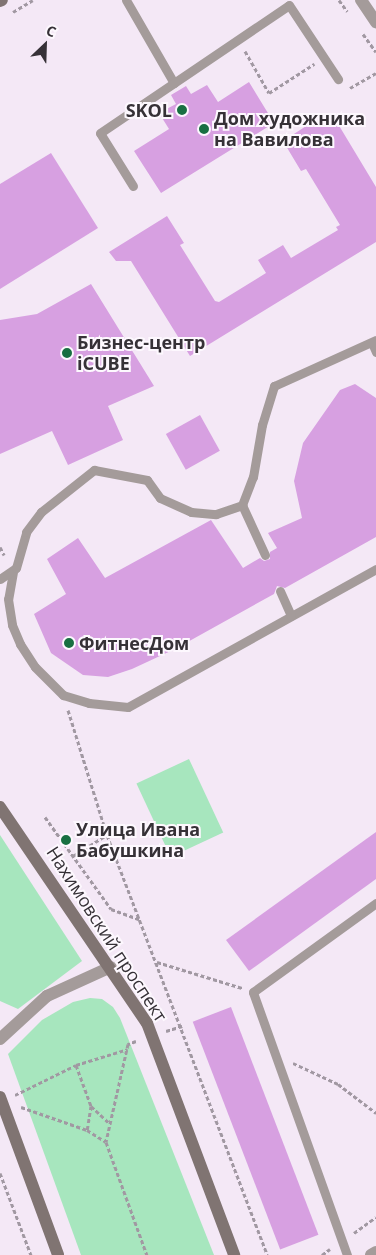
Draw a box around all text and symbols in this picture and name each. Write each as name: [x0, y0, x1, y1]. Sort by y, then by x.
north arrow: [20, 20, 70, 70]
text: С: [43, 20, 59, 41]
place label: SKOL: [126, 99, 172, 121]
marker: SKOL: [176, 104, 188, 116]
place label: Дом художника на Вавилова: [214, 108, 365, 150]
marker: Дом художника на Вавилова: [198, 123, 210, 135]
place label: Бизнес-центр iCUBE: [77, 332, 205, 374]
marker: Бизнес-центр iCUBE: [61, 347, 73, 359]
place label: ФитнесДом: [79, 632, 189, 654]
marker: ФитнесДом: [63, 637, 75, 649]
place label: Улица Ивана Бабушкина: [76, 819, 200, 862]
marker: Улица Ивана Бабушкина: [60, 834, 72, 846]
street label: Нахимовский проспект: [42, 842, 172, 1026]

